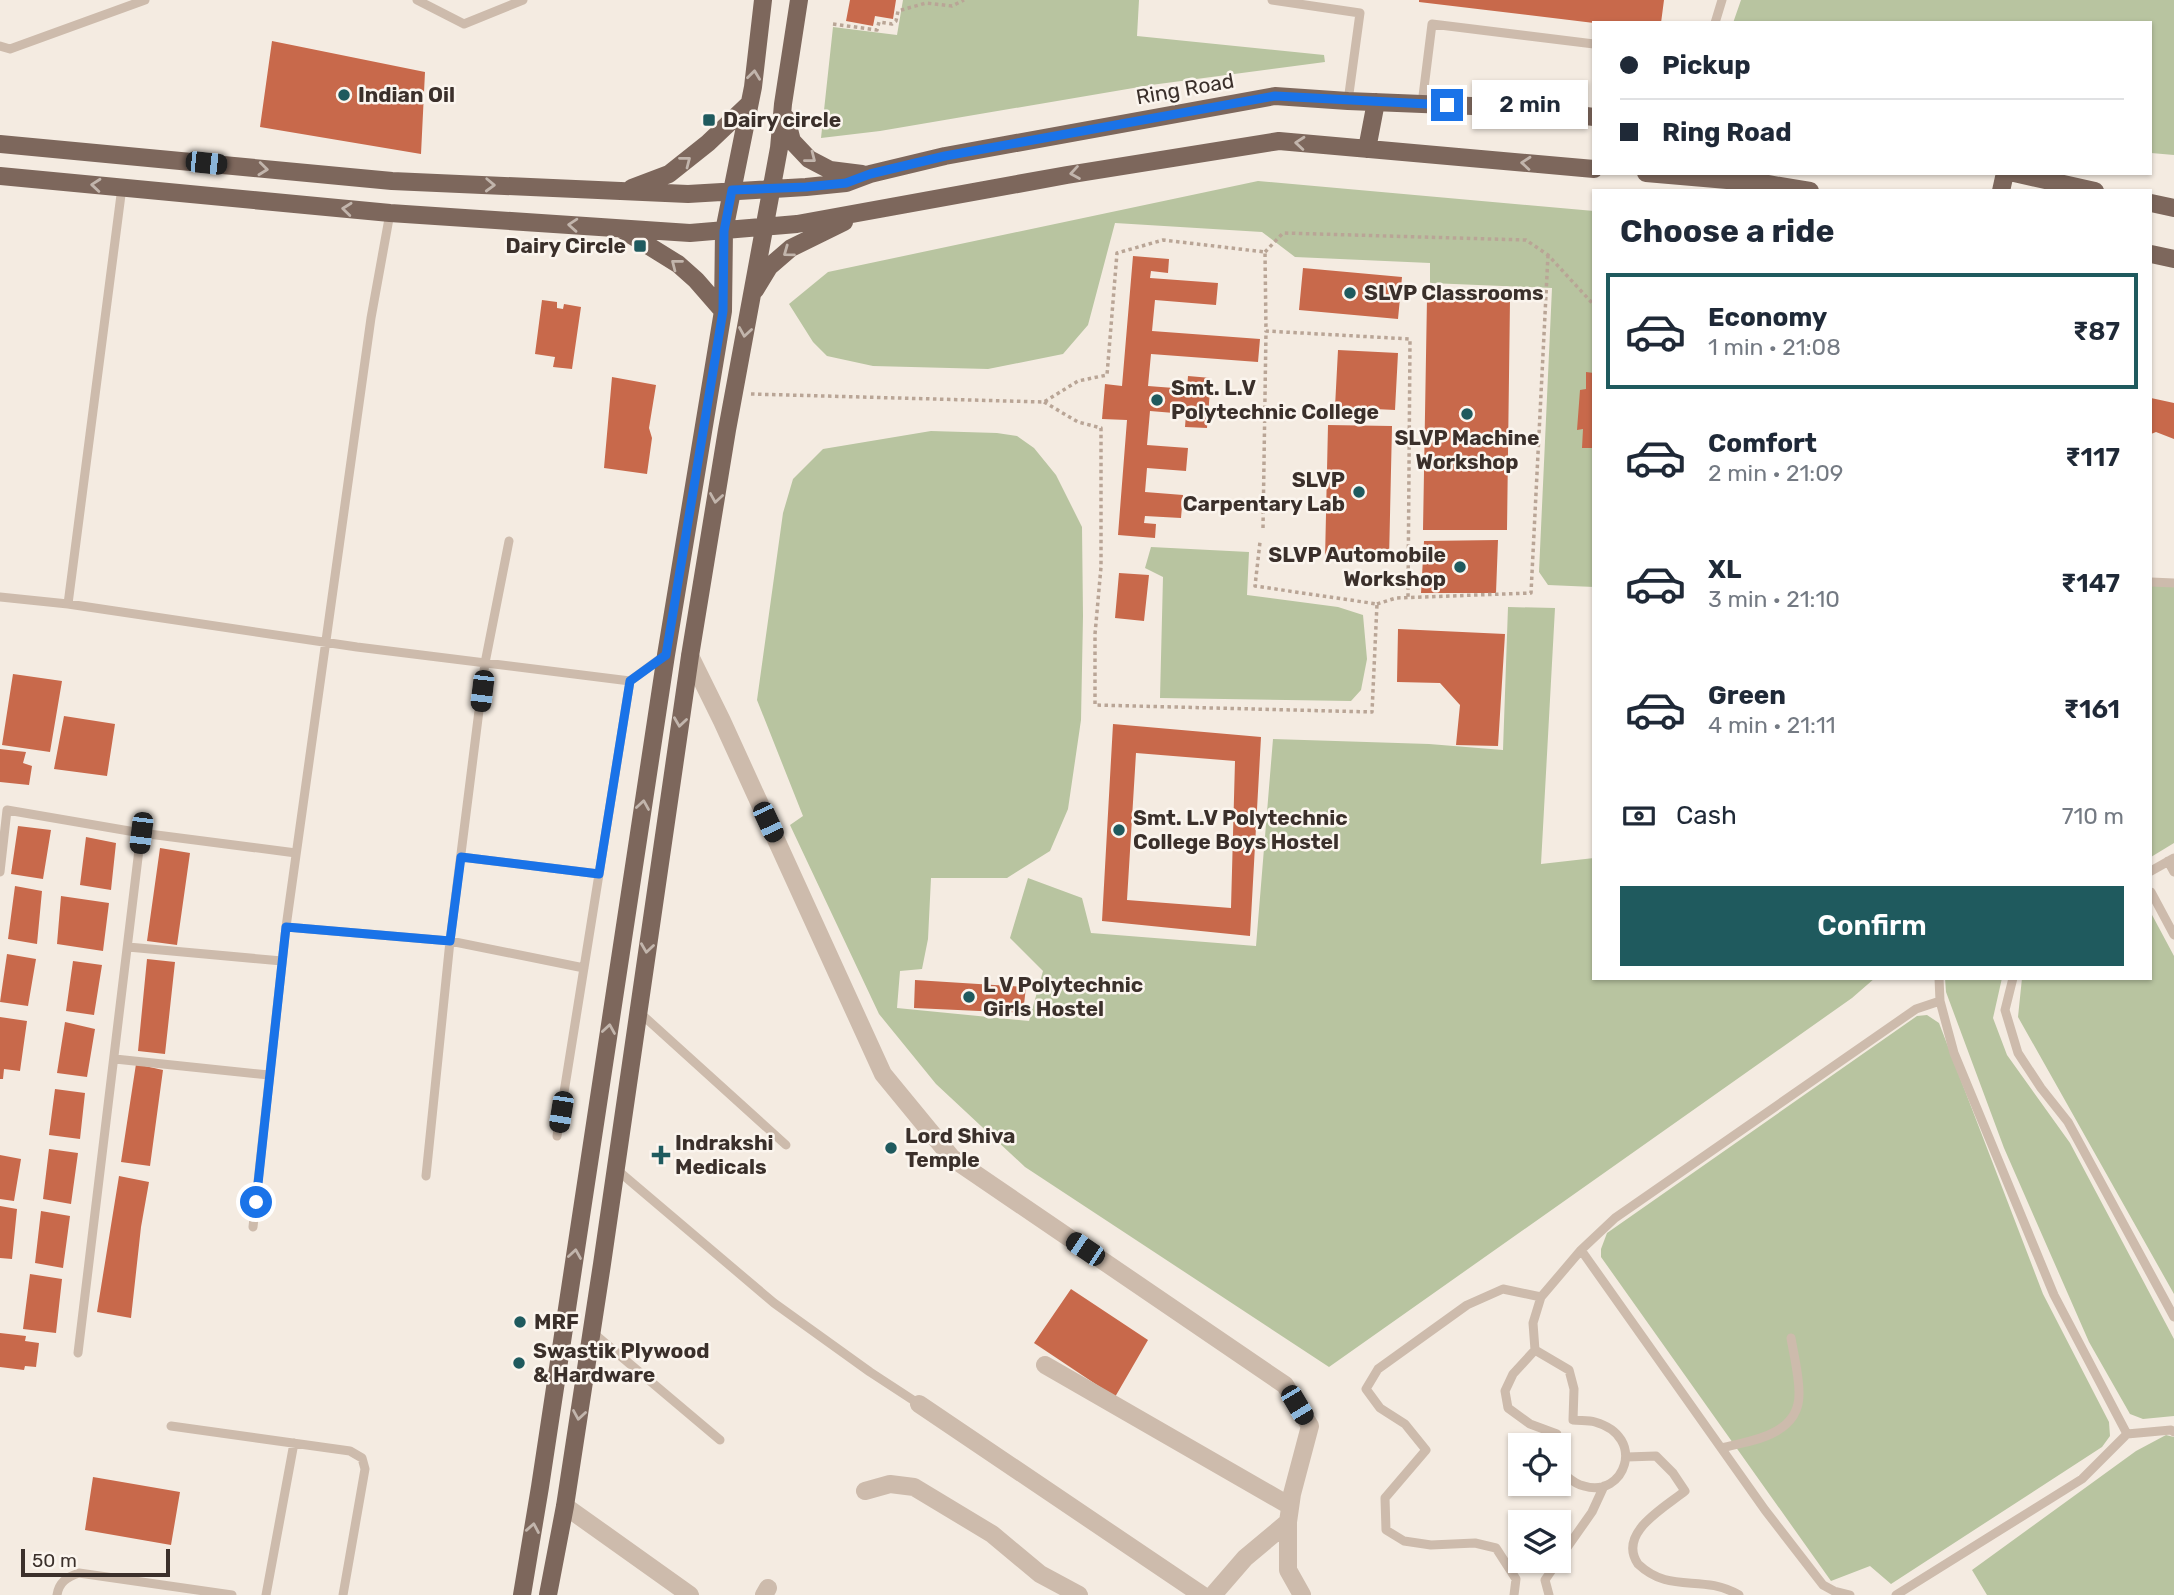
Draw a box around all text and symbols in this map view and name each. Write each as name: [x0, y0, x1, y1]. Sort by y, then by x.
text: Pickup: [1662, 50, 1751, 81]
street label: Ring Road: [1134, 68, 1236, 109]
one-way arrow: [746, 69, 761, 80]
callout: 2 min: [1472, 80, 1587, 130]
place label: Indian Oil: [358, 82, 455, 107]
marker: Indian Oil: [336, 87, 352, 103]
route end: [1431, 89, 1463, 121]
text: 2 min: [1499, 90, 1561, 118]
place label: Dairy circle: [723, 107, 841, 132]
marker: Dairy circle: [701, 112, 717, 128]
text: Ring Road: [1662, 117, 1792, 148]
one-way arrow: [1294, 136, 1305, 151]
one-way arrow: [803, 149, 815, 162]
car: [185, 150, 228, 176]
one-way arrow: [679, 156, 691, 169]
one-way arrow: [1520, 156, 1531, 171]
one-way arrow: [258, 161, 269, 176]
one-way arrow: [1069, 165, 1081, 180]
one-way arrow: [90, 178, 101, 193]
one-way arrow: [485, 178, 496, 193]
one-way arrow: [341, 202, 352, 217]
text: Choose a ride: [1620, 212, 1834, 250]
one-way arrow: [568, 218, 579, 233]
place label: Dairy Circle: [505, 233, 626, 258]
marker: Dairy Circle: [632, 238, 648, 254]
one-way arrow: [783, 244, 795, 257]
one-way arrow: [672, 259, 684, 272]
place label: SLVP Classrooms: [1364, 280, 1544, 305]
marker: SLVP Classrooms: [1342, 285, 1358, 301]
icon: car: [1624, 300, 1687, 363]
text: Economy: [1708, 302, 1827, 333]
text: ₹87: [2073, 316, 2120, 347]
one-way arrow: [738, 326, 753, 337]
text: 1 min · 21:08: [1708, 333, 1841, 361]
place label: Smt. L.V Polytechnic College: [1171, 375, 1379, 424]
marker: Smt. L.V Polytechnic College: [1149, 392, 1165, 408]
marker: SLVP Machine Workshop: [1459, 406, 1475, 422]
place label: SLVP Machine Workshop: [1394, 425, 1540, 474]
icon: car: [1624, 426, 1687, 489]
text: Comfort: [1708, 428, 1817, 459]
text: ₹117: [2065, 442, 2120, 473]
text: 2 min · 21:09: [1708, 459, 1843, 487]
place label: SLVP Carpentary Lab: [1183, 467, 1345, 516]
marker: SLVP Carpentary Lab: [1351, 484, 1367, 500]
one-way arrow: [709, 492, 724, 504]
place label: SLVP Automobile Workshop: [1268, 542, 1446, 591]
icon: car: [1624, 552, 1687, 615]
text: XL: [1708, 554, 1741, 585]
marker: SLVP Automobile Workshop: [1452, 559, 1468, 575]
text: ₹147: [2061, 568, 2120, 599]
text: 3 min · 21:10: [1708, 585, 1840, 613]
car: [470, 669, 495, 713]
icon: car: [1624, 678, 1687, 741]
text: Green: [1708, 680, 1786, 711]
text: ₹161: [2064, 694, 2120, 725]
text: 4 min · 21:11: [1708, 711, 1836, 739]
one-way arrow: [673, 717, 688, 728]
icon: cash: [1620, 797, 1658, 835]
one-way arrow: [635, 799, 650, 810]
car: [750, 799, 787, 845]
text: Cash: [1676, 800, 1737, 831]
text: 710 m: [2062, 802, 2124, 830]
place label: Smt. L.V Polytechnic College Boys Hostel: [1133, 805, 1348, 854]
car: [129, 811, 154, 855]
marker: Smt. L.V Polytechnic College Boys Hostel: [1111, 822, 1127, 838]
button: Confirm: [1620, 886, 2124, 966]
one-way arrow: [640, 942, 655, 953]
place label: L V Polytechnic Girls Hostel: [983, 972, 1143, 1021]
marker: L V Polytechnic Girls Hostel: [961, 989, 977, 1005]
one-way arrow: [601, 1024, 616, 1035]
car: [548, 1090, 575, 1134]
place label: Lord Shiva Temple: [905, 1123, 1015, 1172]
place label: Indrakshi Medicals: [675, 1130, 774, 1179]
marker: Lord Shiva Temple: [883, 1140, 899, 1156]
marker: Indrakshi Medicals: [653, 1147, 669, 1163]
route start: [240, 1186, 272, 1218]
car: [1062, 1229, 1109, 1269]
one-way arrow: [567, 1249, 582, 1260]
place label: MRF: [534, 1309, 579, 1334]
marker: MRF: [512, 1314, 528, 1330]
place label: Swastik Plywood & Hardware: [533, 1338, 710, 1387]
marker: Swastik Plywood & Hardware: [511, 1355, 527, 1371]
car: [1278, 1382, 1317, 1428]
one-way arrow: [572, 1409, 587, 1421]
map controls: [1508, 1433, 1571, 1573]
button: locate: [1508, 1433, 1571, 1496]
button: layers: [1508, 1510, 1571, 1573]
one-way arrow: [525, 1522, 540, 1534]
scale bar: [21, 1546, 170, 1578]
text: 50 m: [32, 1549, 77, 1572]

